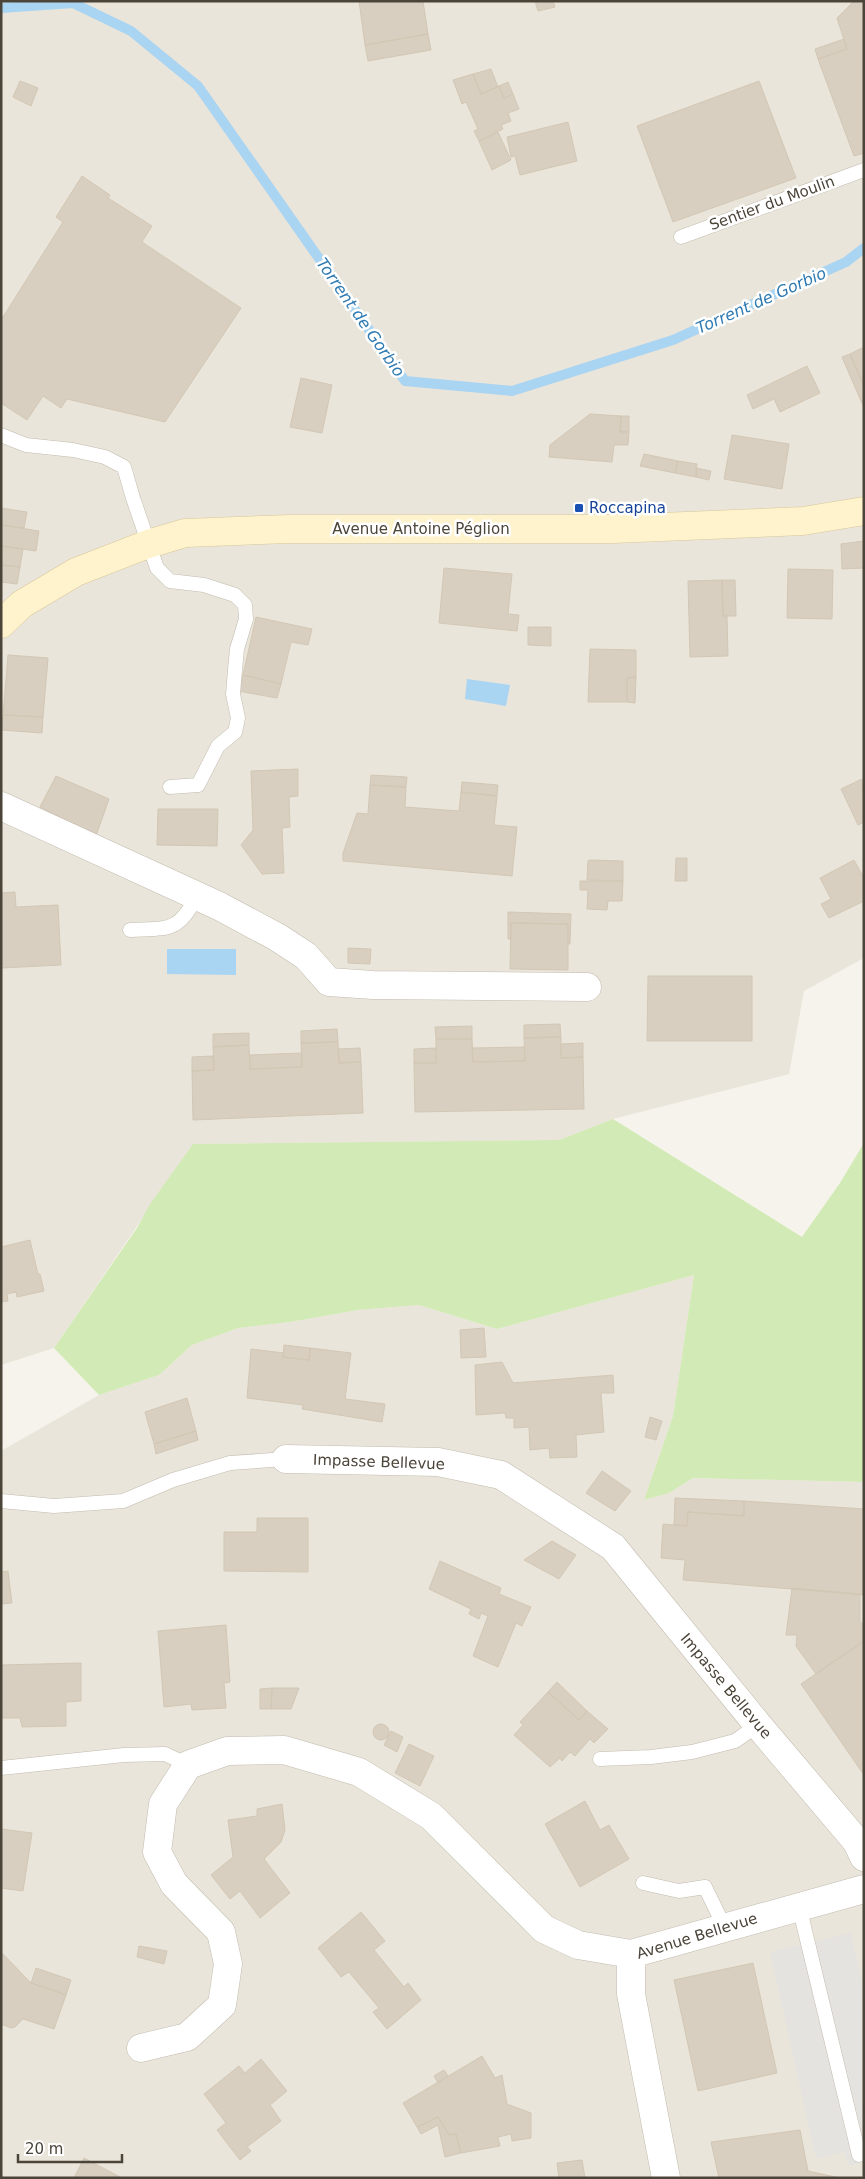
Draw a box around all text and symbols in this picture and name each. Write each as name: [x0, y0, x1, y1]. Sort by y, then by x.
street label: Sentier du Moulin: [707, 172, 837, 234]
water label: Torrent de Gorbio: [313, 254, 409, 380]
water label: Torrent de Gorbio: [693, 263, 829, 338]
place label: Roccapina: [589, 499, 666, 517]
marker: Roccapina: [573, 502, 585, 514]
street label: Avenue Antoine Péglion: [332, 520, 510, 538]
street label: Impasse Bellevue: [313, 1451, 445, 1473]
street label: Impasse Bellevue: [677, 1630, 775, 1742]
street label: Avenue Bellevue: [635, 1909, 759, 1963]
scale bar: [18, 2132, 121, 2164]
text: 20 m: [25, 2140, 63, 2158]

